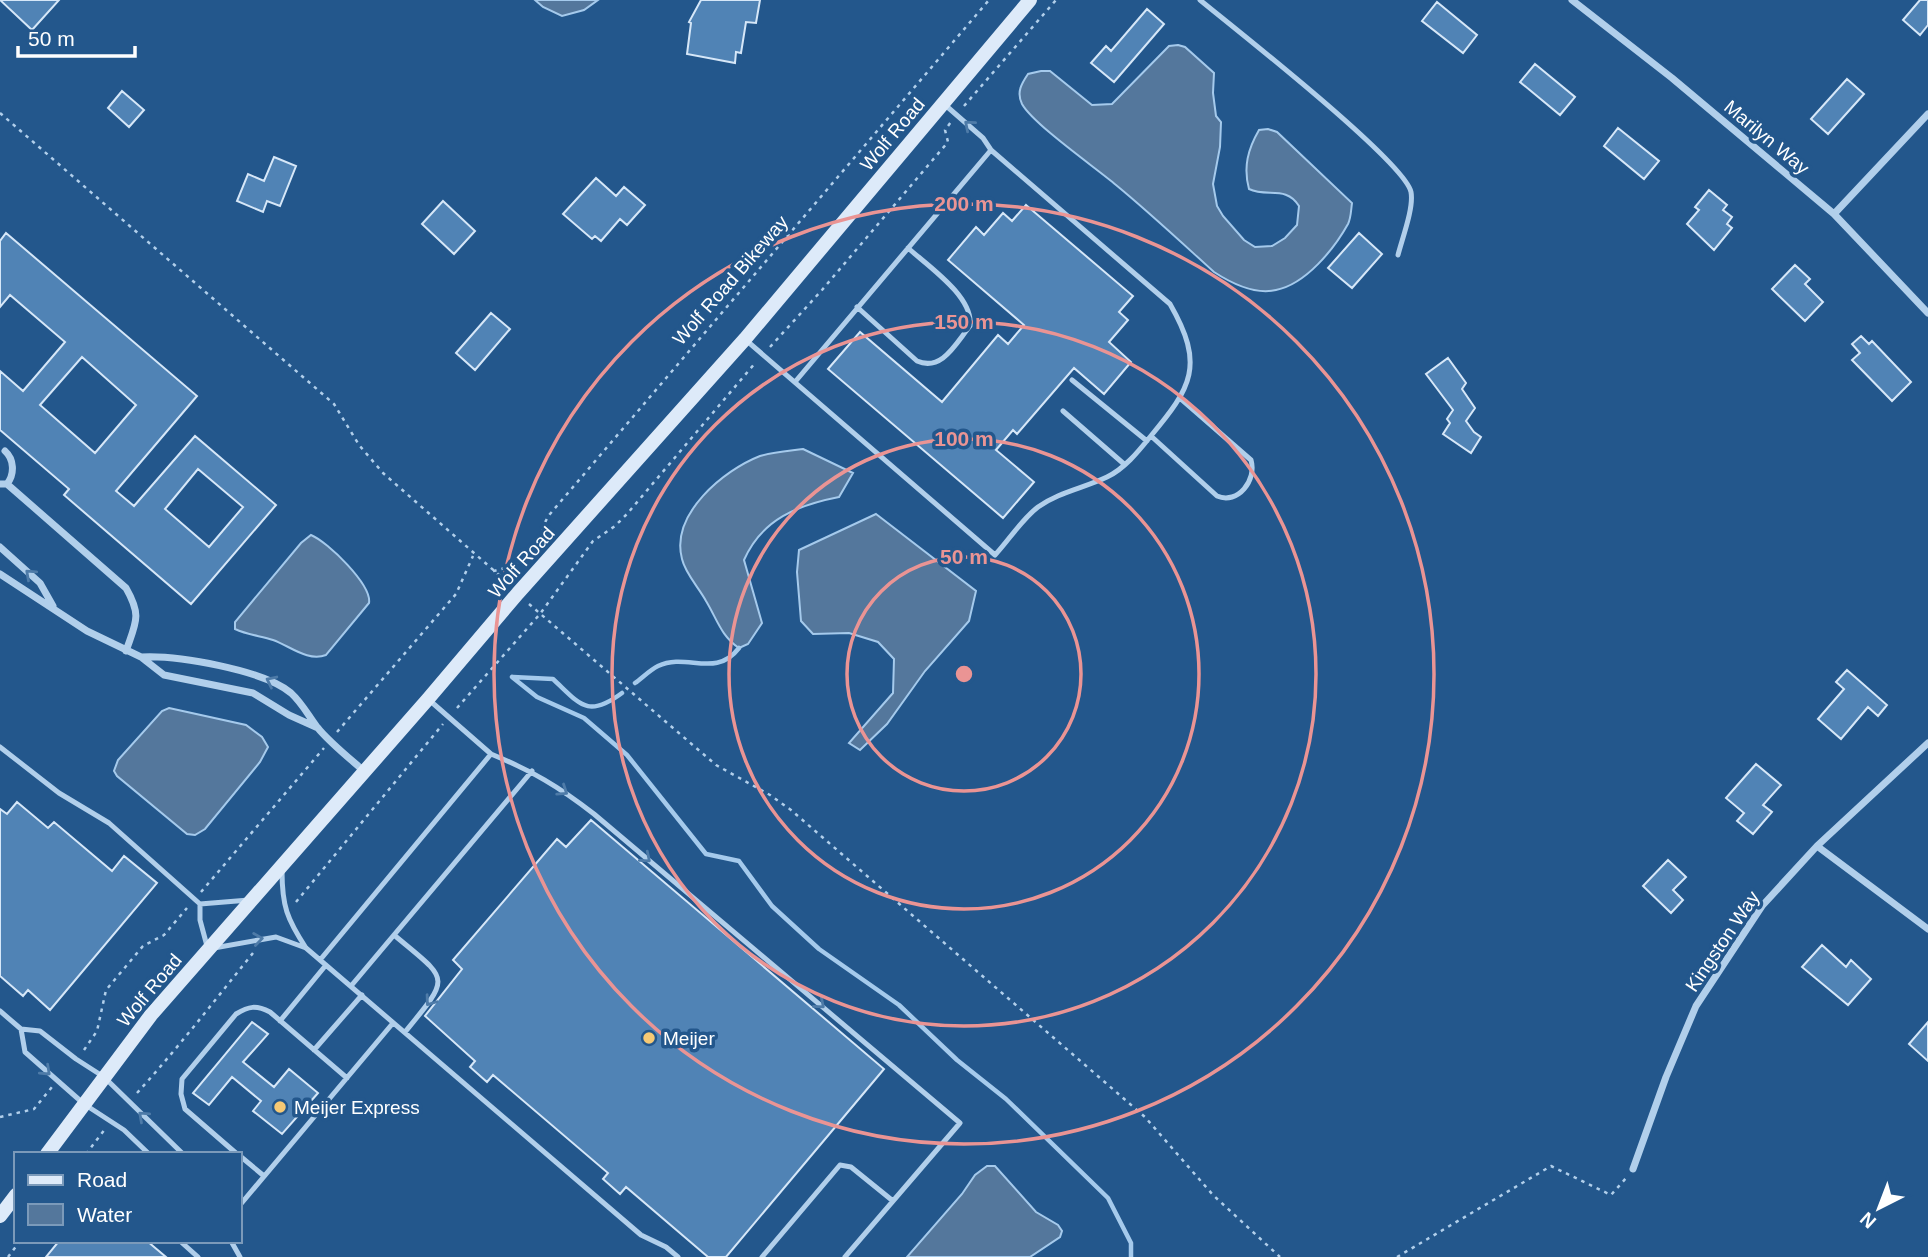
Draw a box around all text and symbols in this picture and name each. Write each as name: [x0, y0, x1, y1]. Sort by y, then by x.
scale bar: [18, 14, 135, 58]
text: 50 m: [28, 27, 75, 50]
street label: Wolf Road: [856, 94, 929, 175]
street label: Marilyn Way: [1720, 96, 1814, 179]
one-way arrow: [964, 121, 977, 133]
text: 200 m: [934, 192, 994, 215]
street label: Wolf Road Bikeway: [669, 211, 793, 349]
text: 150 m: [934, 310, 994, 333]
text: 100 m: [934, 427, 994, 450]
street label: Wolf Road: [484, 522, 559, 602]
text: 50 m: [940, 545, 988, 568]
one-way arrow: [25, 570, 38, 582]
centre of rings: [952, 662, 976, 686]
one-way arrow: [265, 676, 278, 690]
one-way arrow: [556, 783, 569, 796]
one-way arrow: [637, 850, 650, 862]
street label: Kingston Way: [1681, 887, 1764, 995]
one-way arrow: [252, 932, 264, 947]
street label: Wolf Road: [113, 950, 186, 1031]
one-way arrow: [425, 993, 438, 1006]
one-way arrow: [812, 996, 824, 1009]
place label: Meijer: [663, 1028, 715, 1049]
marker: Meijer: [641, 1030, 657, 1046]
one-way arrow: [37, 1063, 50, 1075]
place label: Meijer Express: [294, 1097, 420, 1118]
marker: Meijer Express: [272, 1099, 288, 1115]
one-way arrow: [138, 1112, 151, 1124]
legend: [14, 1152, 242, 1243]
text: Road: [77, 1168, 127, 1191]
north arrow: [1844, 1173, 1914, 1243]
text: Water: [77, 1203, 132, 1226]
text: N: [1856, 1208, 1880, 1233]

